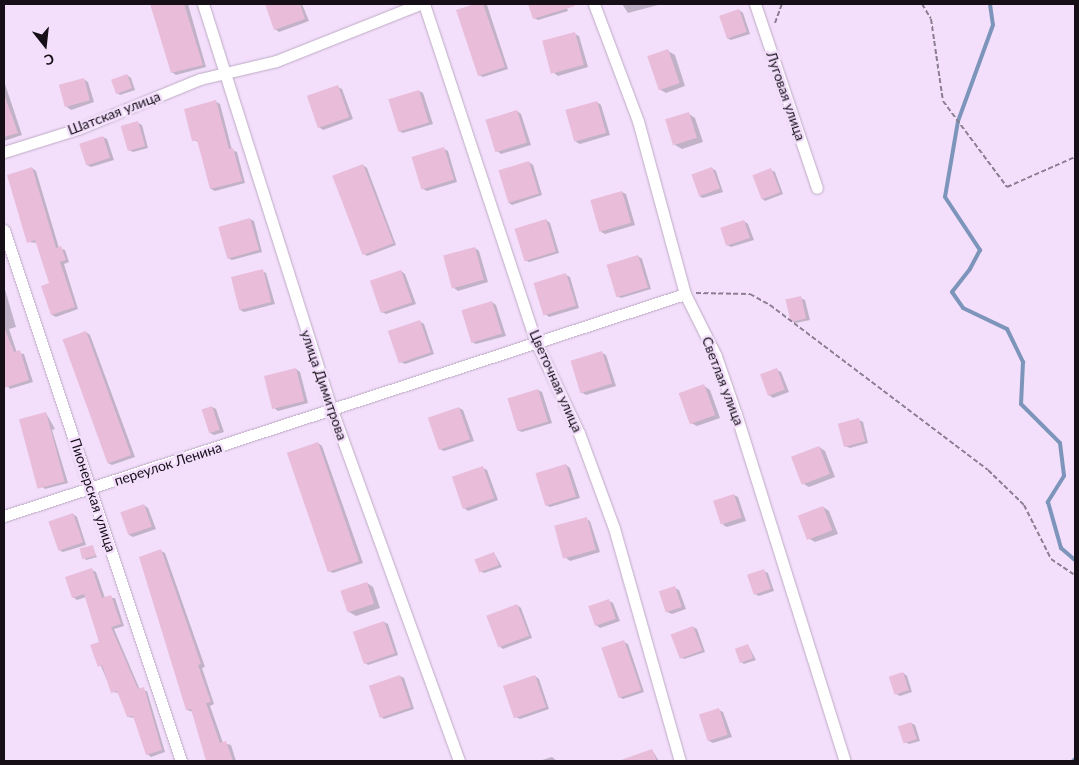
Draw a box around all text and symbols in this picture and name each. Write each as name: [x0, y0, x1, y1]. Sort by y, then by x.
north arrow: [20, 20, 70, 70]
street label: Луговая улица: [763, 49, 809, 143]
text: С: [42, 50, 56, 69]
street label: Шатская улица: [65, 88, 163, 138]
street label: Цветочная улица: [526, 327, 586, 435]
street label: улица Димитрова: [297, 328, 351, 442]
street label: Светлая улица: [698, 334, 748, 428]
street label: Пионерская улица: [67, 436, 119, 554]
street label: переулок Ленина: [112, 439, 224, 489]

